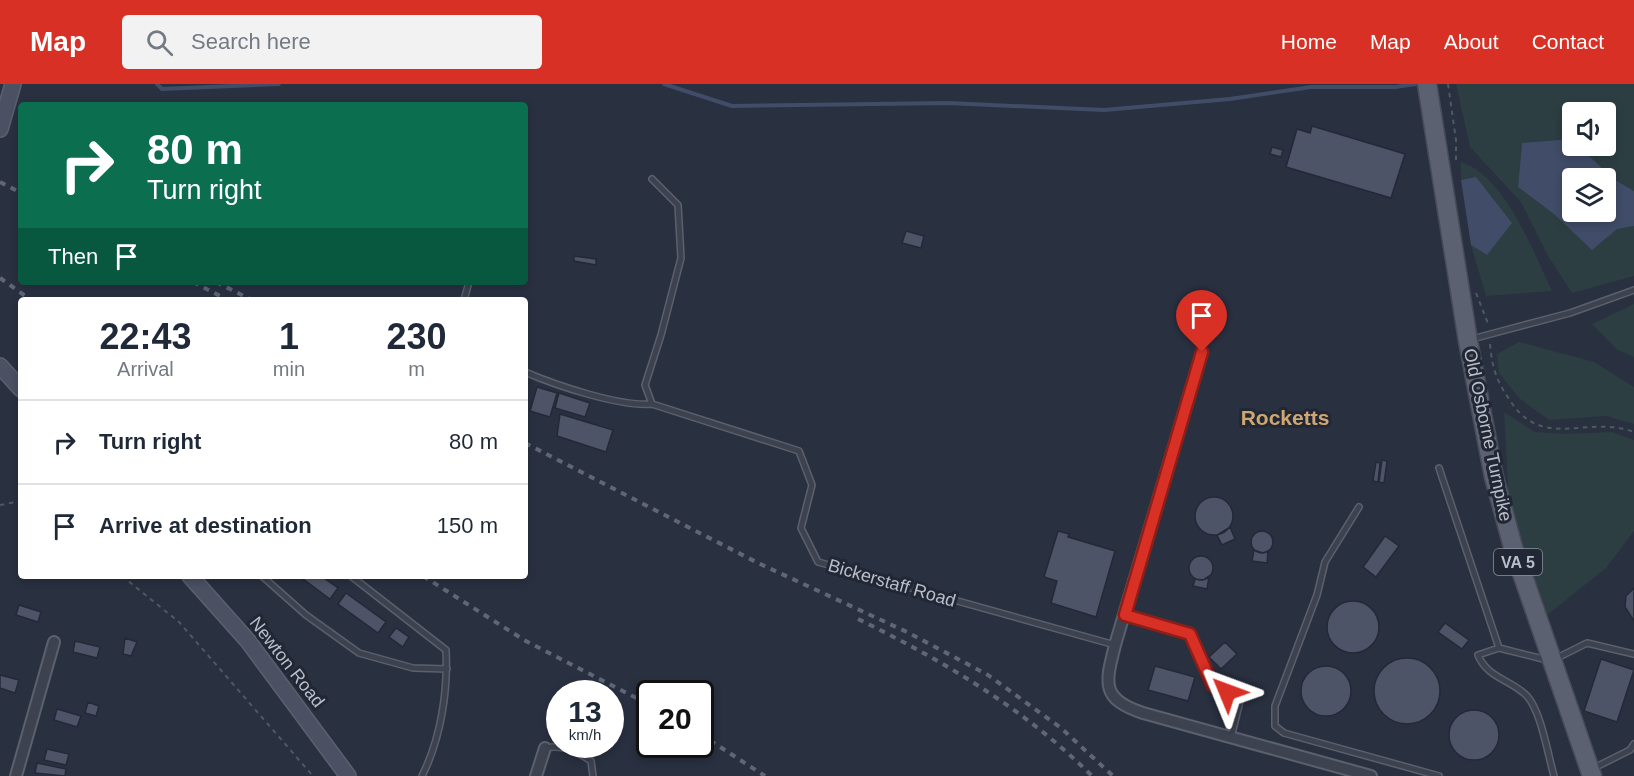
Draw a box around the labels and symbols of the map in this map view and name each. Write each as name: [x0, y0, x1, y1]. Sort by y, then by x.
pin: [1176, 290, 1227, 352]
street label: Old Osborne Turnpike: [1460, 347, 1516, 523]
district label: Rocketts: [1241, 406, 1329, 429]
road number: VA 5: [1494, 549, 1542, 575]
street label: Bickerstaff Road: [826, 555, 958, 611]
street label: Newton Road: [246, 613, 328, 711]
position arrow: [1195, 660, 1259, 724]
speed limit sign: 20: [636, 680, 714, 758]

